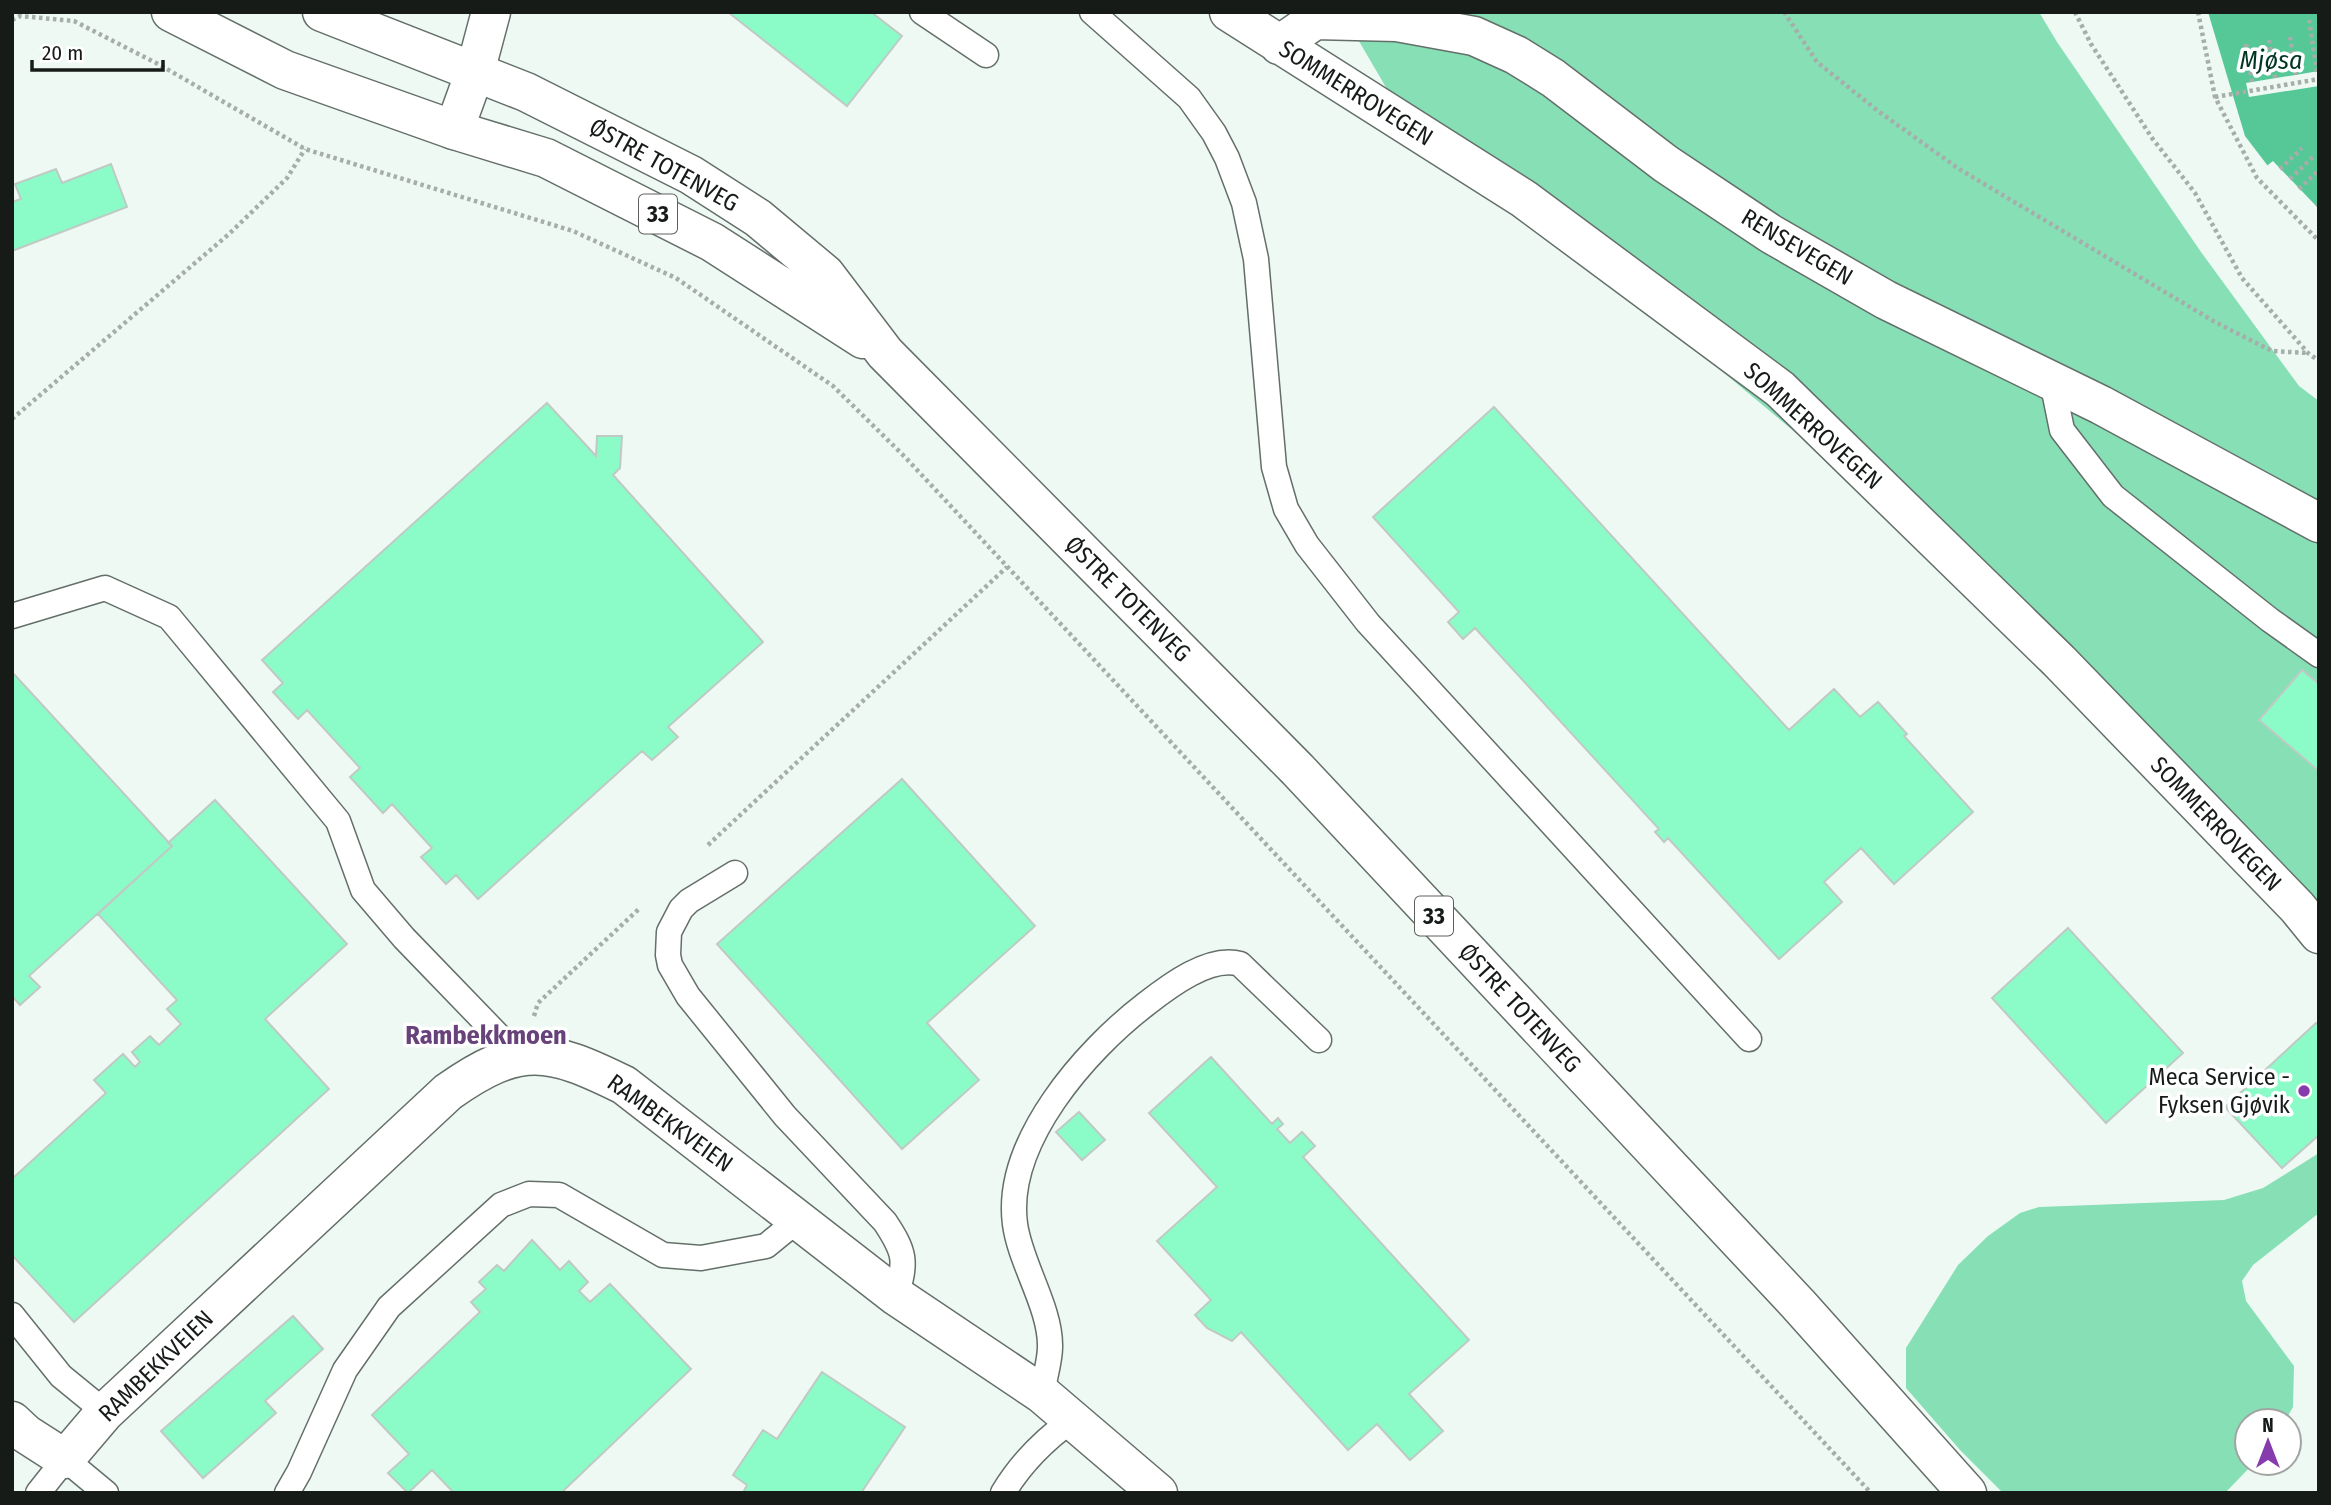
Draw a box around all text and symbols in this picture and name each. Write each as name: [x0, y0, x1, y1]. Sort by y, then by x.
scale bar: [32, 28, 163, 72]
street label: SOMMERROVEGEN: [1274, 35, 1438, 151]
text: 20 m: [42, 40, 83, 66]
water label: Mjøsa: [2239, 45, 2303, 76]
street label: ØSTRE TOTENVEG: [585, 113, 743, 217]
road number: 33: [639, 195, 677, 234]
street label: RENSEVEGEN: [1736, 203, 1858, 291]
street label: SOMMERROVEGEN: [1738, 357, 1888, 495]
street label: ØSTRE TOTENVEG: [1059, 530, 1197, 668]
street label: SOMMERROVEGEN: [2145, 751, 2287, 897]
road number: 33: [1415, 897, 1453, 936]
street label: ØSTRE TOTENVEG: [1453, 938, 1587, 1078]
district label: Rambekkmoen: [405, 1020, 567, 1051]
place label: Meca Service - Fyksen Gjøvik: [2149, 1063, 2291, 1119]
street label: RAMBEKKVEIEN: [602, 1068, 738, 1178]
marker: Meca Service - Fyksen Gjøvik: [2296, 1083, 2312, 1099]
street label: RAMBEKKVEIEN: [93, 1304, 219, 1428]
north arrow: [2233, 1407, 2303, 1477]
text: N: [2262, 1414, 2274, 1437]

